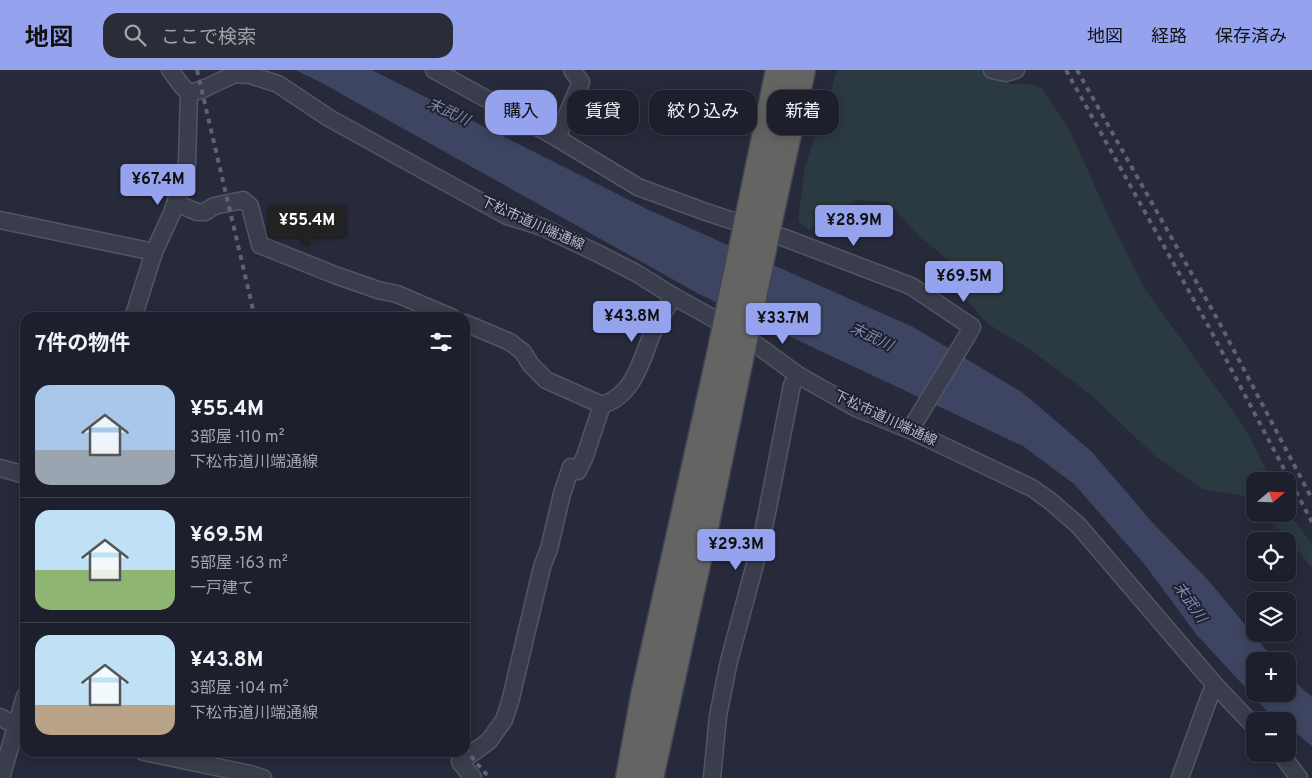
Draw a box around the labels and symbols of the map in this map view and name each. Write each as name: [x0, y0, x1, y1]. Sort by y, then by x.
water label: 末武川: [424, 95, 474, 132]
pin: ¥67.4M: [117, 164, 199, 206]
street label: 下松市道川端通線: [477, 193, 587, 255]
pin: ¥55.4M: [266, 204, 348, 247]
pin: ¥28.9M: [813, 204, 895, 247]
pin: ¥69.5M: [923, 260, 1005, 303]
pin: ¥43.8M: [591, 300, 673, 343]
pin: ¥33.7M: [742, 302, 824, 345]
water label: 末武川: [847, 320, 897, 357]
street label: 下松市道川端通線: [831, 388, 939, 450]
north arrow: [1246, 472, 1296, 522]
pin: ¥29.3M: [695, 528, 777, 571]
water label: 末武川: [1168, 579, 1211, 629]

